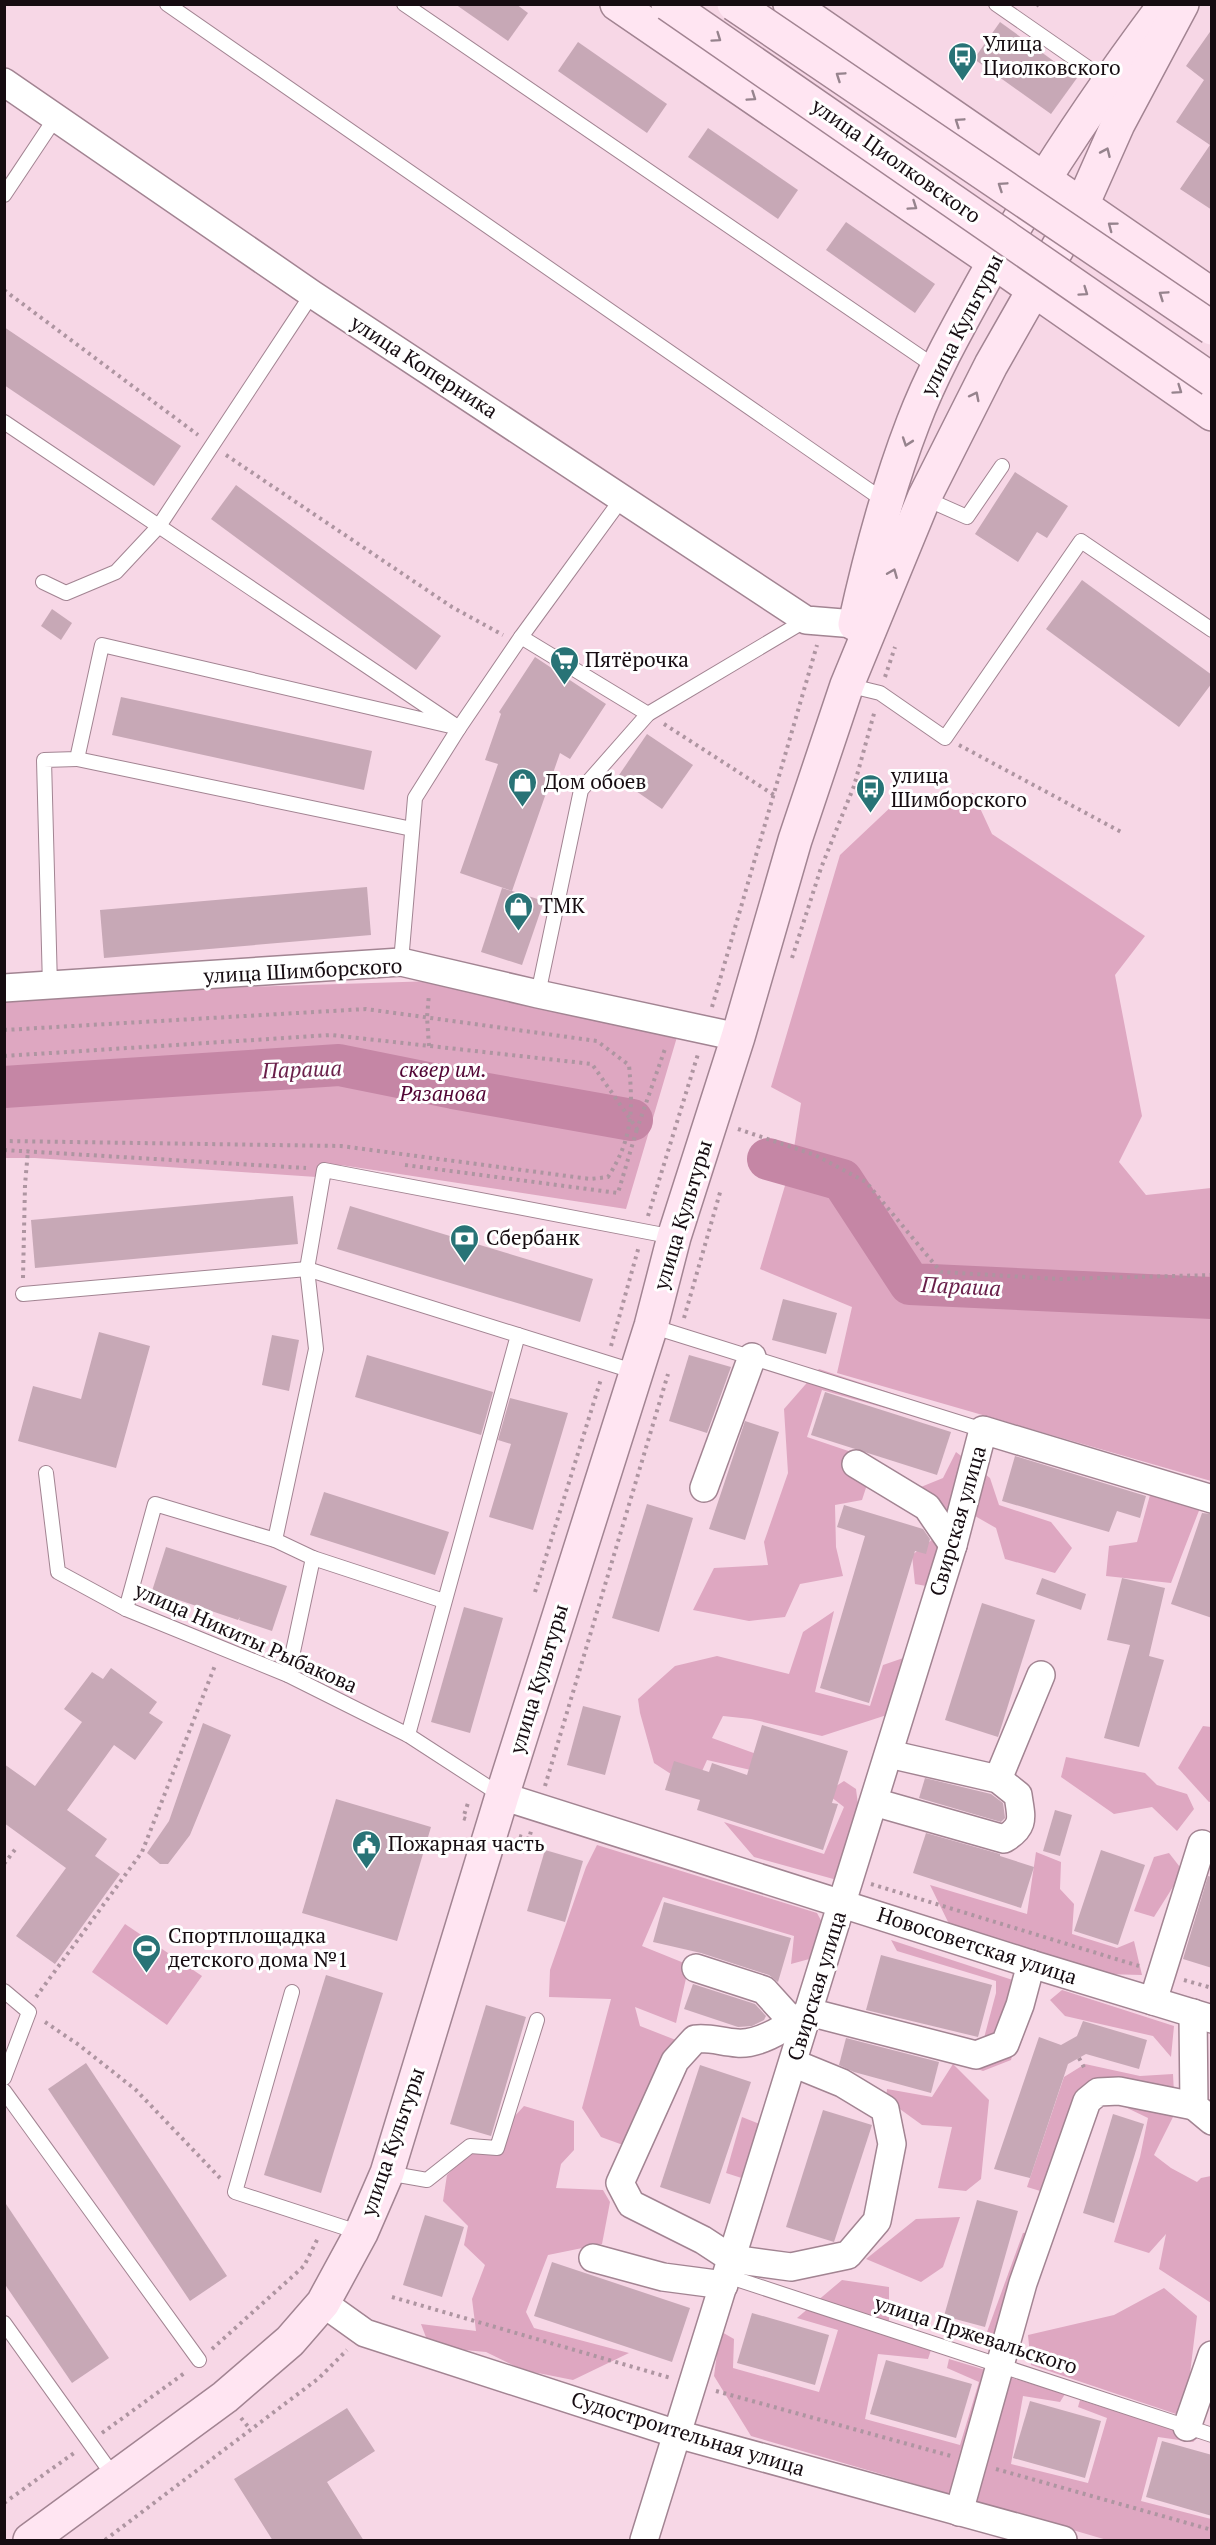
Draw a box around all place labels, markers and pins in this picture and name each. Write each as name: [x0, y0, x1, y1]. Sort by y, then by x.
place label: Улица Циолковского: [983, 29, 1121, 81]
bus stop icon: Улица Циолковского: [946, 40, 978, 82]
supermarket icon: Пятёрочка: [548, 644, 580, 686]
place label: Пятёрочка: [585, 645, 689, 673]
place label: улица Шимборского: [890, 761, 1027, 813]
shop icon: Дом обоев: [507, 766, 539, 808]
place label: Дом обоев: [544, 767, 646, 795]
bus stop icon: улица Шимборского: [854, 772, 886, 814]
shop icon: ТМК: [503, 890, 535, 932]
place label: ТМК: [540, 891, 585, 919]
bank icon: Сбербанк: [449, 1222, 481, 1264]
place label: Сбербанк: [486, 1223, 580, 1251]
public building icon: Пожарная часть: [351, 1828, 383, 1870]
place label: Пожарная часть: [388, 1829, 545, 1857]
place label: Спортплощадка детского дома №1: [168, 1921, 348, 1973]
sports icon: Спортплощадка детского дома №1: [131, 1932, 163, 1974]

